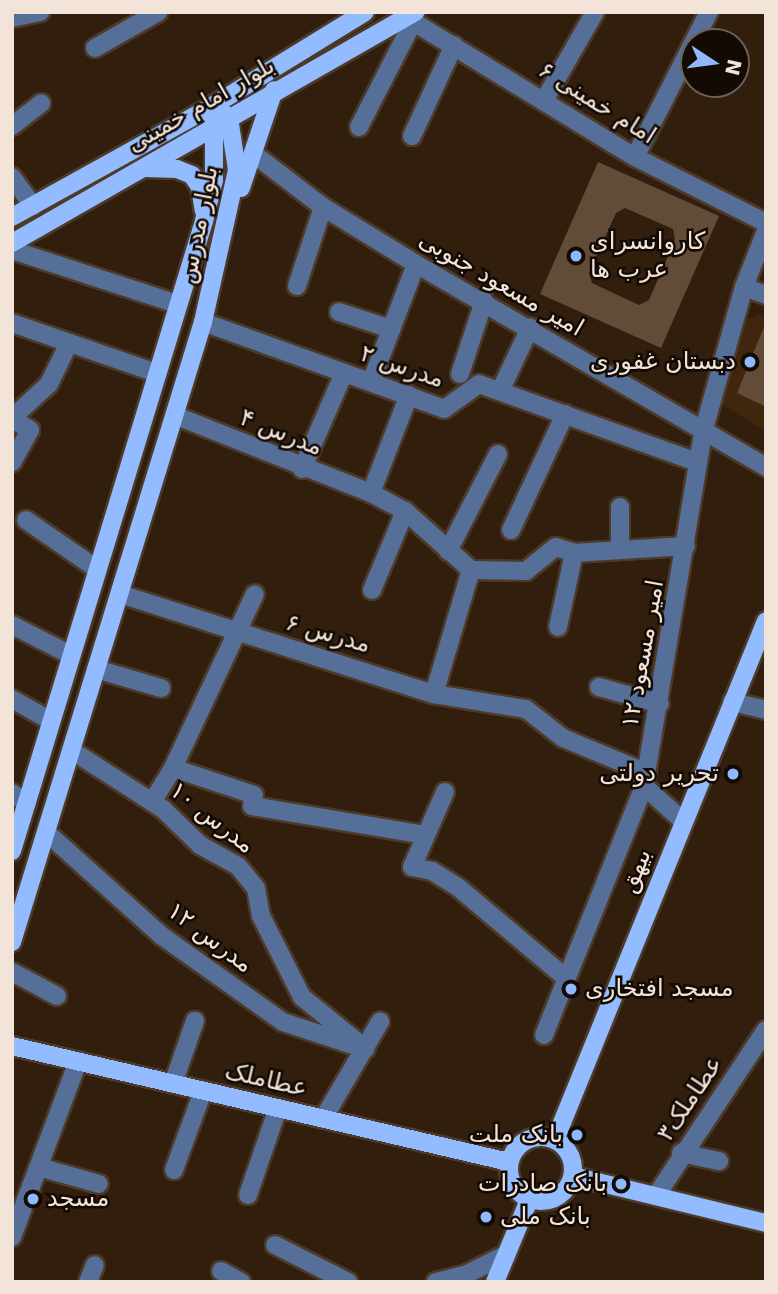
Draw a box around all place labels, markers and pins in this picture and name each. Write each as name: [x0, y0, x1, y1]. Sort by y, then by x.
place label: کاروانسرای عرب ها: [590, 228, 705, 284]
marker: کاروانسرای عرب ها: [568, 248, 584, 264]
place label: دبستان غفوری: [590, 348, 736, 376]
marker: دبستان غفوری: [742, 354, 758, 370]
place label: تحریر دولتی: [599, 760, 719, 788]
marker: تحریر دولتی: [725, 766, 741, 782]
place label: مسجد افتخاری: [585, 975, 734, 1003]
marker: مسجد افتخاری: [563, 981, 579, 997]
place label: بانک ملت: [469, 1121, 563, 1149]
marker: بانک ملت: [569, 1127, 585, 1143]
place label: بانک صادرات: [478, 1170, 607, 1198]
marker: بانک صادرات: [613, 1176, 629, 1192]
place label: مسجد: [47, 1185, 109, 1213]
marker: مسجد: [25, 1191, 41, 1207]
place label: بانک ملی: [500, 1203, 591, 1231]
marker: بانک ملی: [478, 1209, 494, 1225]

